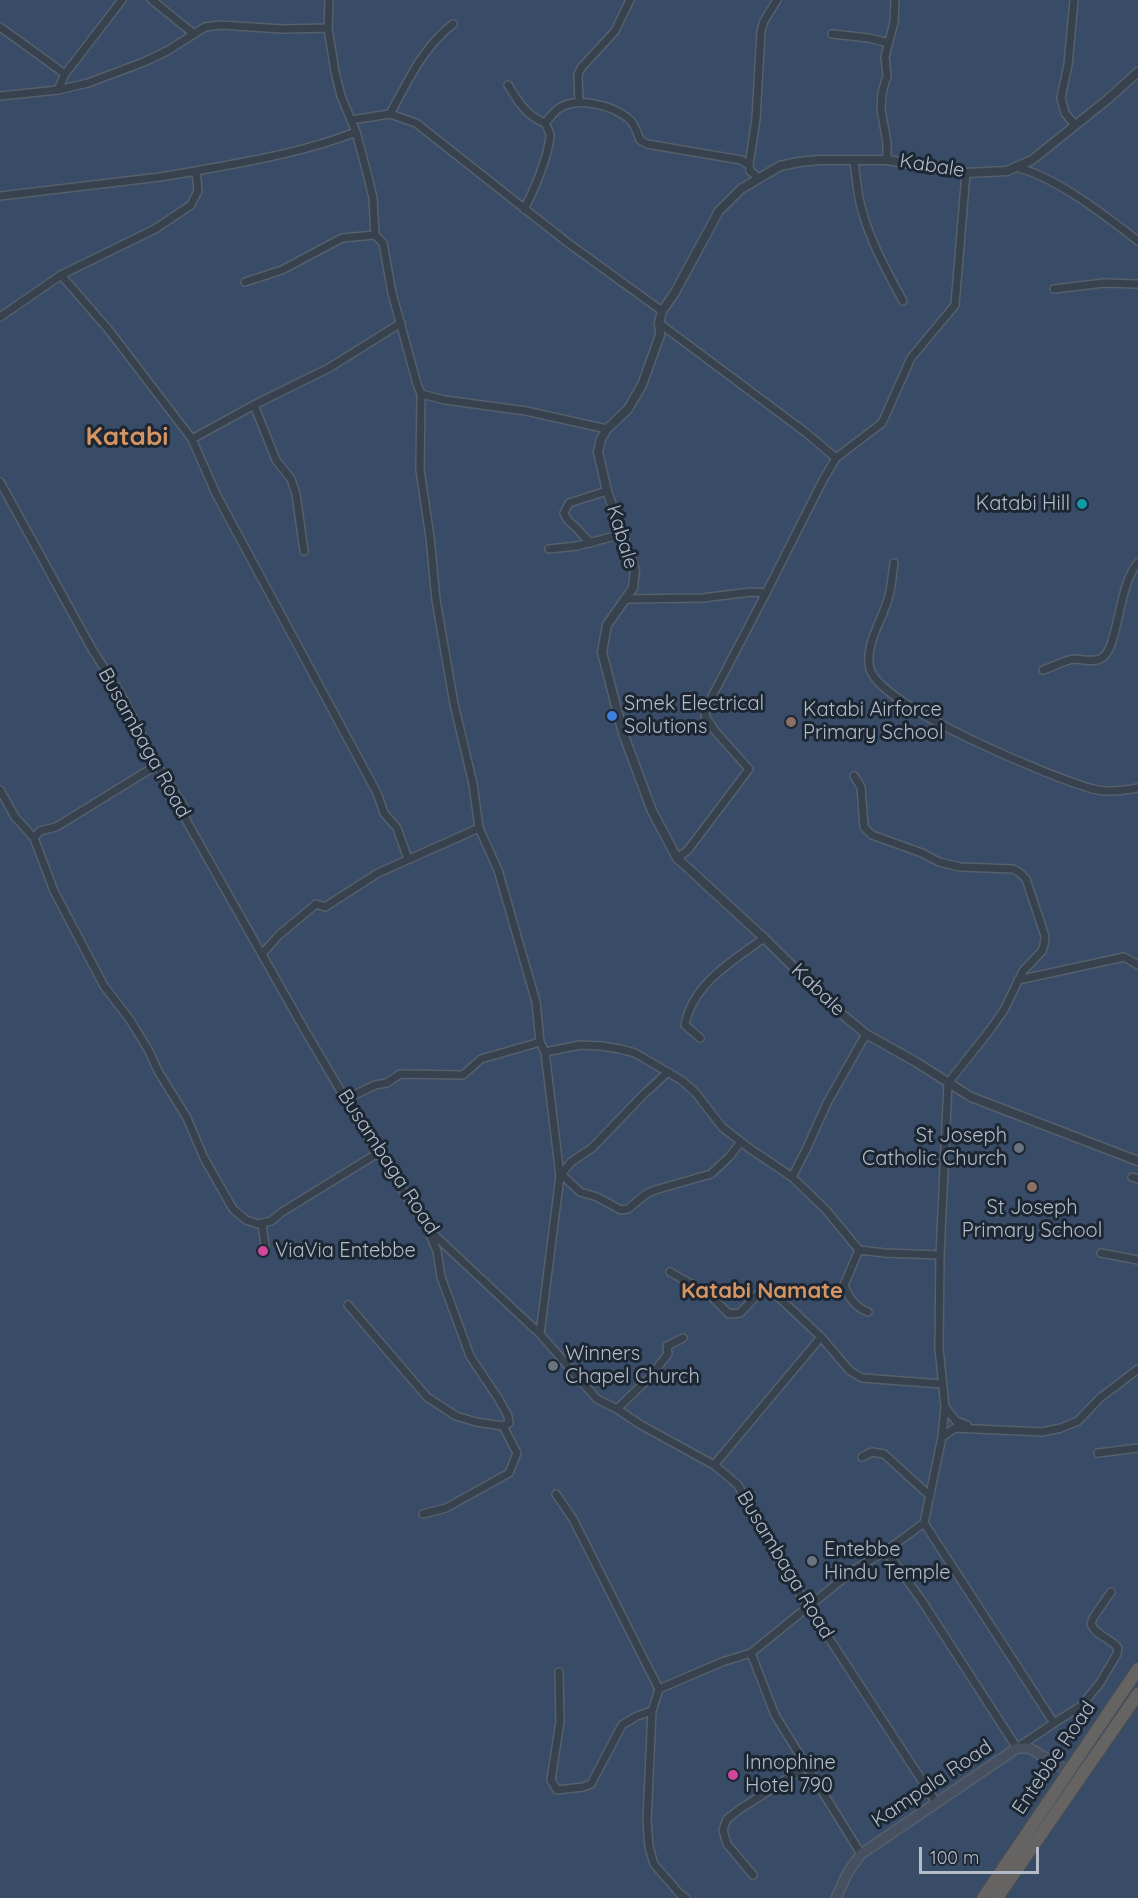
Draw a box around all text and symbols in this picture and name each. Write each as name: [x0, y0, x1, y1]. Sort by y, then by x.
street label: Kabale: [898, 149, 966, 183]
district label: Katabi: [86, 421, 168, 453]
place label: Katabi Hill: [976, 492, 1070, 516]
marker: Katabi Hill: [1075, 497, 1089, 511]
street label: Kabale: [601, 502, 643, 572]
street label: Busambaga Road: [93, 664, 195, 822]
place label: Smek Electrical Solutions: [624, 692, 764, 739]
place label: Katabi Airforce Primary School: [803, 698, 943, 745]
marker: Smek Electrical Solutions: [605, 709, 619, 723]
marker: Katabi Airforce Primary School: [784, 715, 798, 729]
street label: Kabale: [786, 959, 850, 1021]
street label: Busambaga Road: [332, 1085, 444, 1239]
place label: St Joseph Catholic Church: [862, 1124, 1007, 1171]
marker: St Joseph Catholic Church: [1012, 1141, 1026, 1155]
marker: St Joseph Primary School: [1025, 1180, 1039, 1194]
place label: St Joseph Primary School: [962, 1196, 1102, 1243]
place label: ViaVia Entebbe: [275, 1239, 416, 1263]
marker: ViaVia Entebbe: [256, 1244, 270, 1258]
district label: Katabi Namate: [681, 1278, 843, 1304]
place label: Winners Chapel Church: [565, 1342, 700, 1389]
marker: Winners Chapel Church: [546, 1359, 560, 1373]
street label: Busambaga Road: [731, 1487, 839, 1643]
place label: Entebbe Hindu Temple: [824, 1538, 951, 1585]
marker: Entebbe Hindu Temple: [805, 1554, 819, 1568]
street label: Entebbe Road: [1007, 1697, 1101, 1819]
street label: Kampala Road: [867, 1735, 997, 1833]
place label: Innophine Hotel 790: [745, 1751, 836, 1798]
marker: Innophine Hotel 790: [726, 1768, 740, 1782]
scale bar: [922, 1835, 1042, 1873]
text: 100 m: [930, 1846, 979, 1869]

